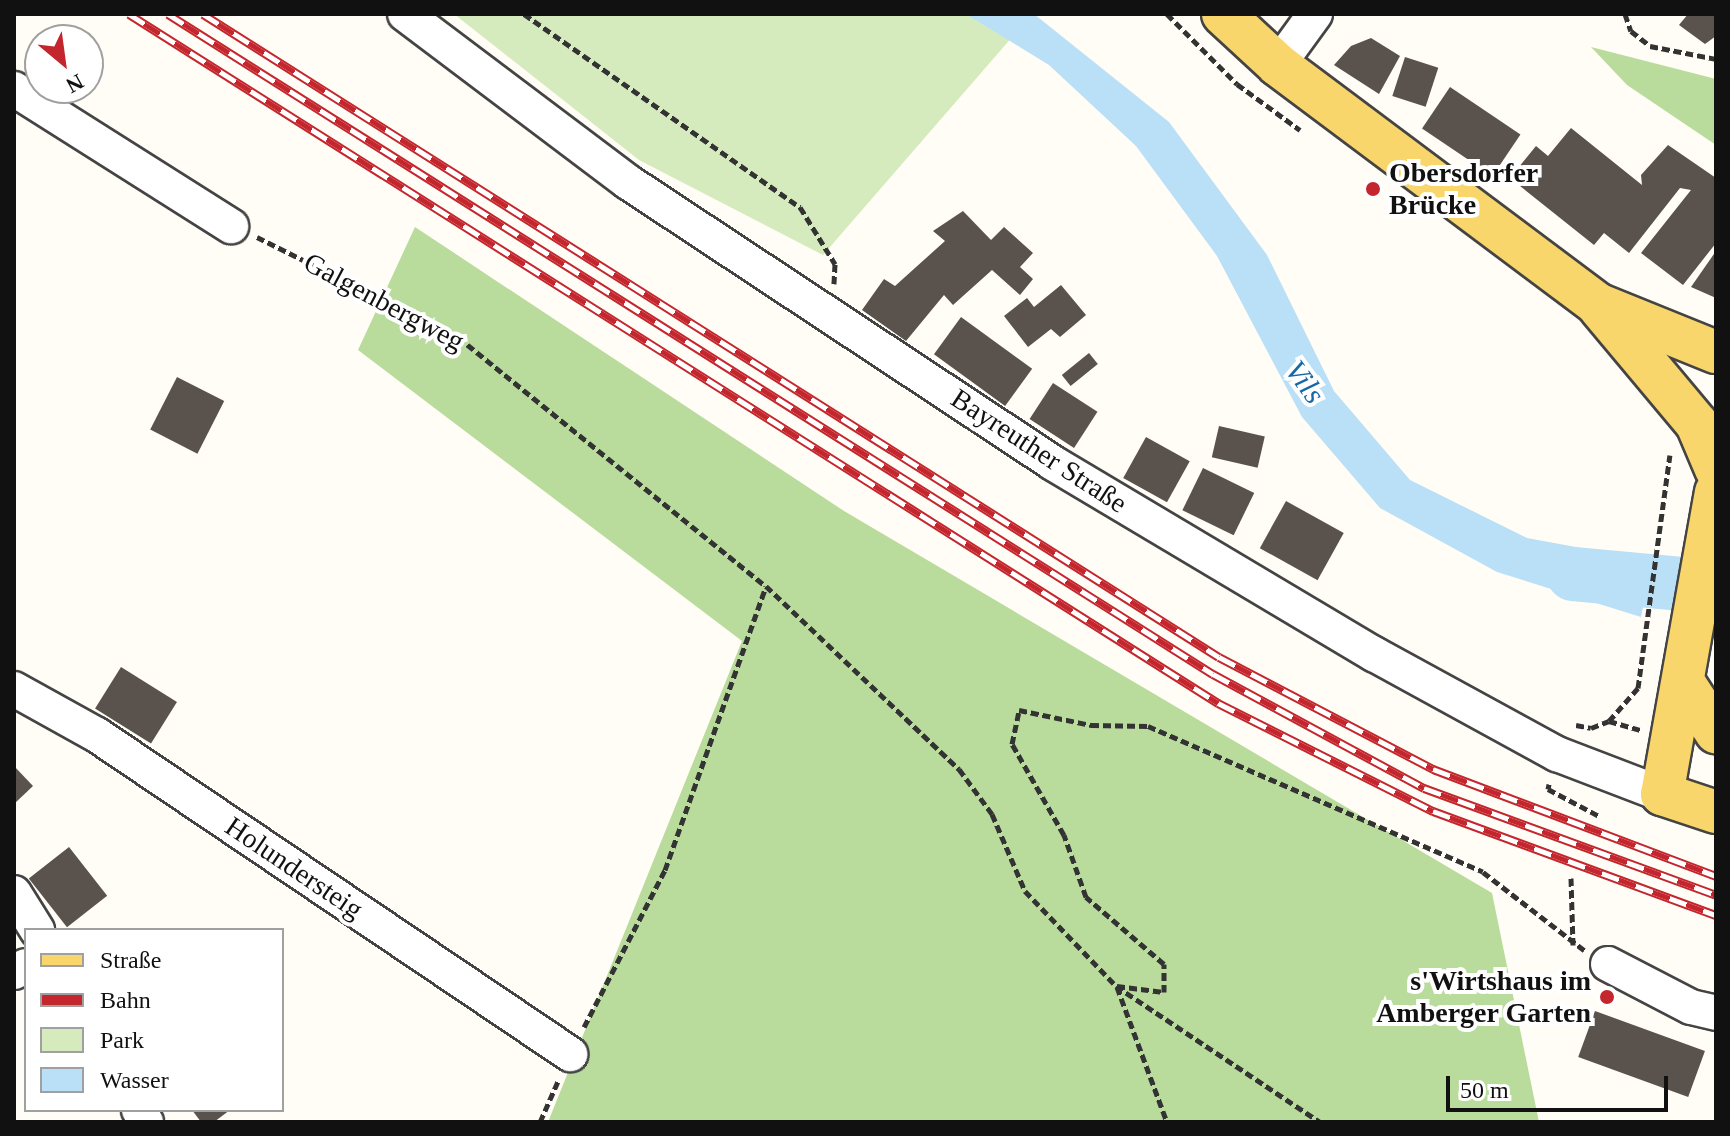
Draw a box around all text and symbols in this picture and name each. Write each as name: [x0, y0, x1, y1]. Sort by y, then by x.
north arrow: [24, 24, 104, 104]
text: N: [62, 69, 88, 98]
place label: Obersdorfer Brücke: [1389, 156, 1538, 222]
marker: Obersdorfer Brücke: [1364, 180, 1382, 198]
street label: Galgenbergweg: [298, 246, 470, 358]
water label: Vils: [1277, 353, 1333, 411]
street label: Bayreuther Straße: [945, 382, 1133, 520]
street label: Holundersteig: [219, 810, 369, 926]
legend: [24, 928, 284, 1112]
text: Straße: [100, 947, 161, 973]
place label: s'Wirtshaus im Amberger Garten: [1376, 964, 1591, 1030]
text: Bahn: [100, 987, 151, 1013]
marker: s'Wirtshaus im Amberger Garten: [1598, 988, 1616, 1006]
text: Park: [100, 1027, 144, 1053]
scale bar: [1450, 1060, 1672, 1110]
text: Wasser: [100, 1067, 169, 1093]
text: 50 m: [1460, 1077, 1509, 1103]

